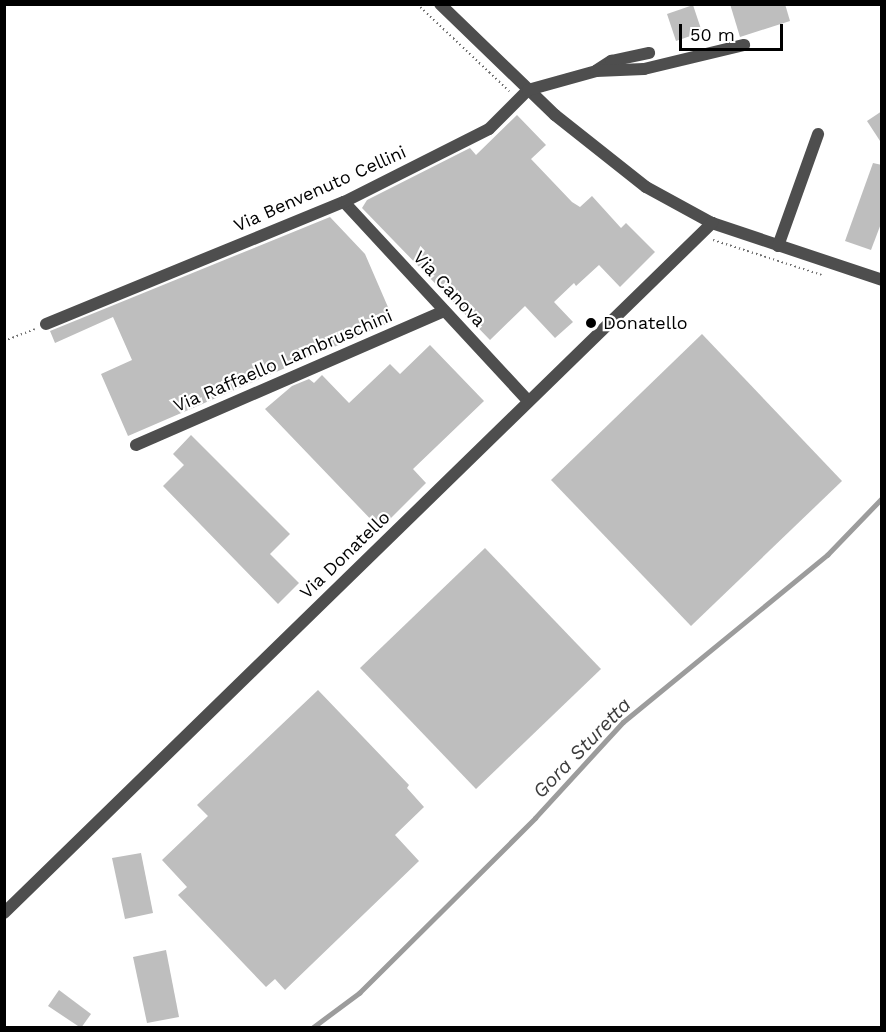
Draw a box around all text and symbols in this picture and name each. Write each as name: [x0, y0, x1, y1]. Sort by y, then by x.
scale bar: [682, 12, 786, 50]
text: 50 m: [690, 24, 735, 45]
street label: Via Benvenuto Cellini: [230, 141, 410, 237]
street label: Via Canova: [408, 246, 490, 332]
street label: Via Raffaello Lambruschini: [170, 305, 396, 417]
place label: Donatello: [603, 312, 687, 334]
marker: Donatello: [584, 316, 598, 330]
street label: Via Donatello: [295, 506, 395, 604]
water label: Gora Sturetta: [528, 693, 636, 803]

